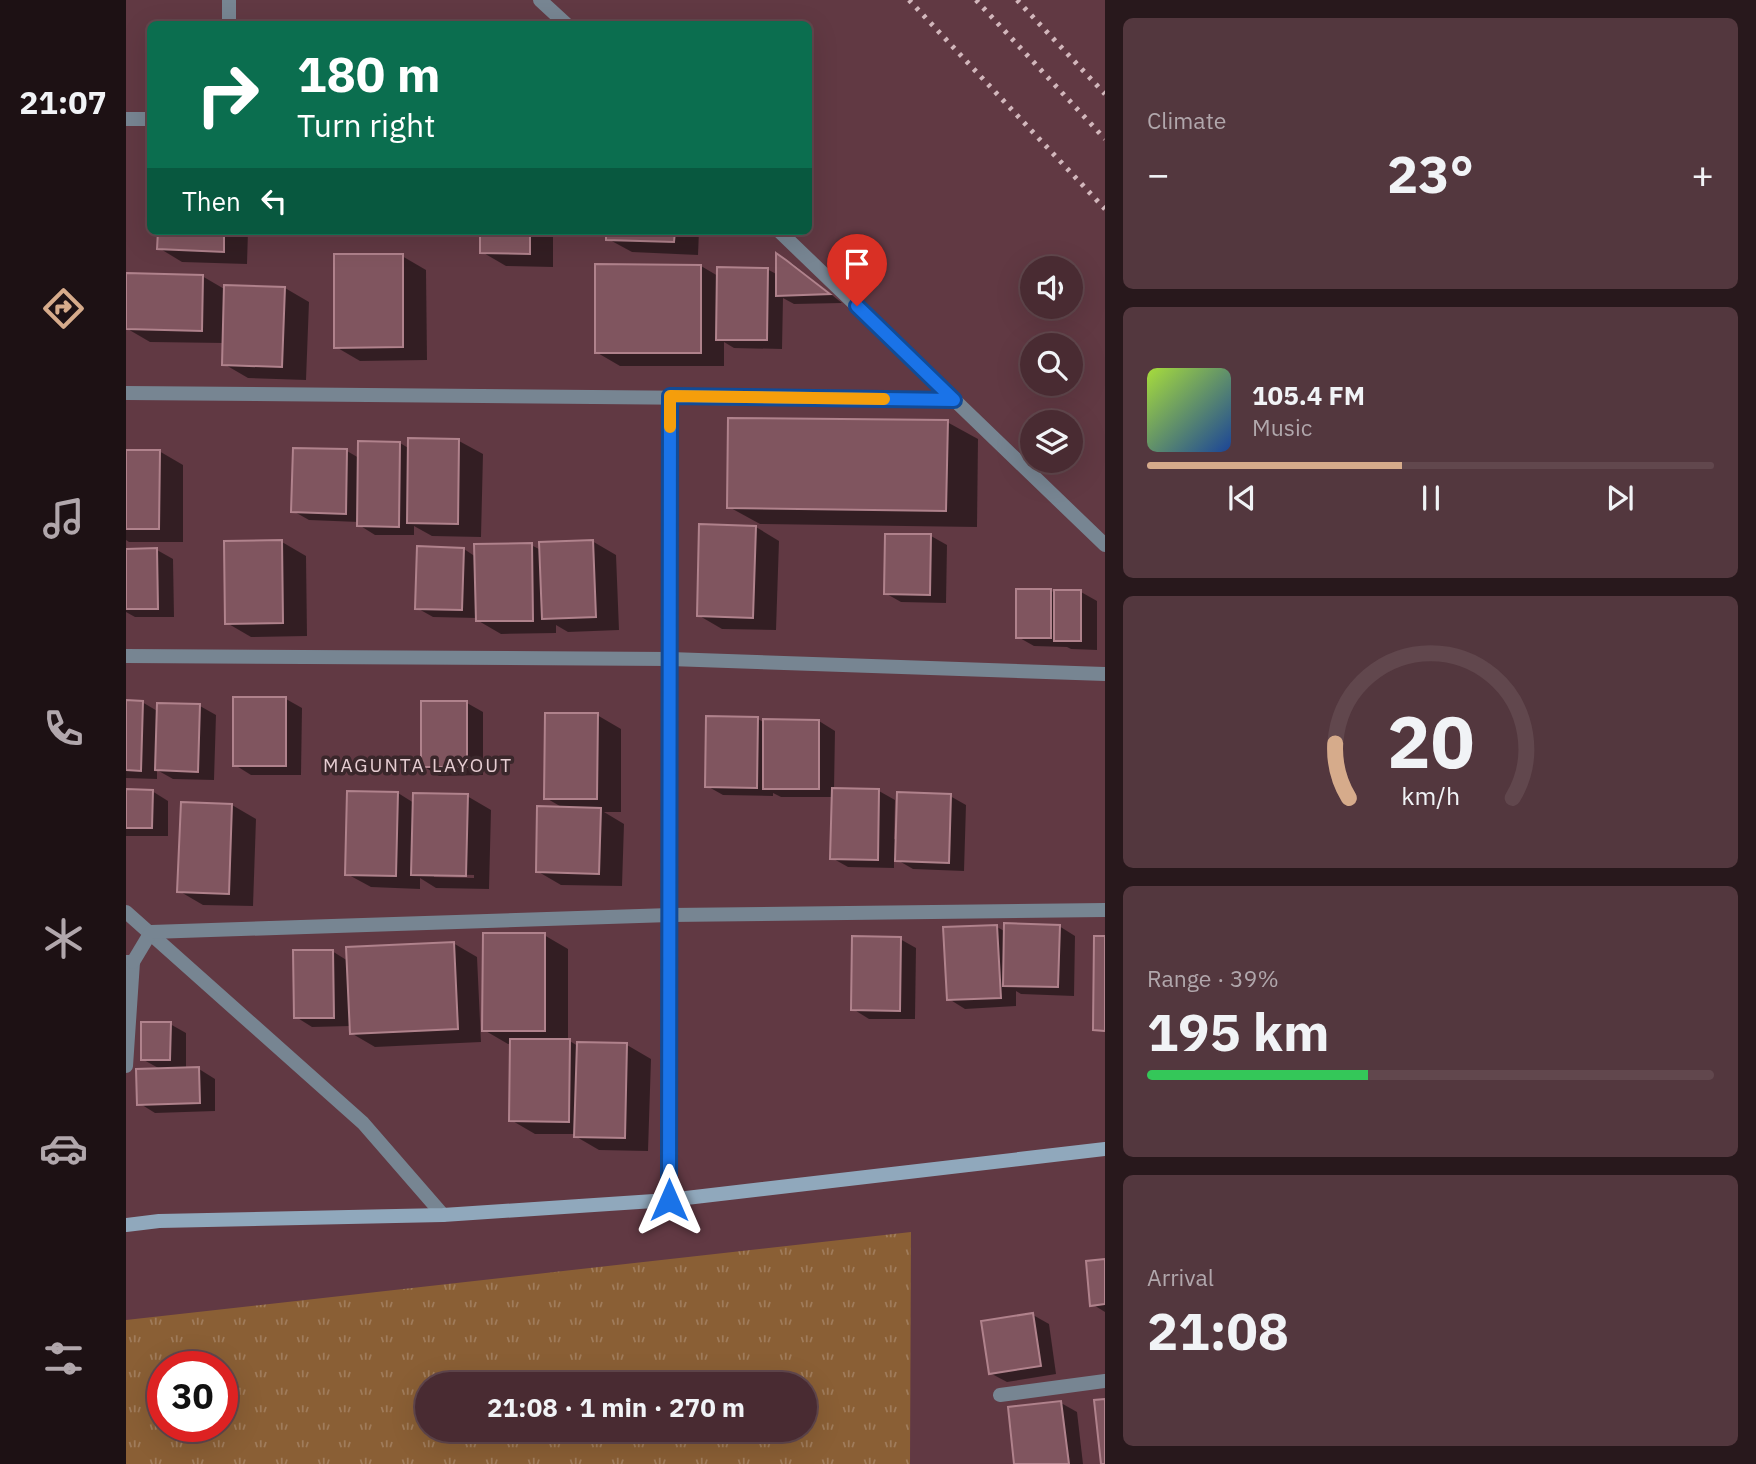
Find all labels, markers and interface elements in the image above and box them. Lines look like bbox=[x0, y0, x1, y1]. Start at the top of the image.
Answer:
text: 180 m bbox=[297, 42, 441, 105]
icon: right bbox=[182, 49, 273, 140]
text: 21:07 bbox=[19, 81, 107, 123]
text: Turn right bbox=[297, 104, 435, 146]
text: Climate bbox=[1147, 105, 1226, 135]
text: 23° bbox=[1387, 140, 1474, 207]
text: − bbox=[1147, 149, 1170, 198]
text: + bbox=[1691, 149, 1714, 198]
icon: left bbox=[255, 182, 293, 220]
text: Then bbox=[182, 184, 241, 218]
pin bbox=[827, 234, 887, 306]
icon: arrive bbox=[838, 245, 876, 283]
map controls bbox=[1020, 256, 1083, 473]
button: sound bbox=[1020, 256, 1083, 319]
icon: directions bbox=[39, 284, 88, 333]
button: search bbox=[1020, 333, 1083, 396]
text: 105.4 FM bbox=[1252, 378, 1365, 412]
button: layers bbox=[1020, 410, 1083, 473]
text: Music bbox=[1252, 412, 1312, 442]
icon: previous bbox=[1223, 479, 1261, 517]
icon: pause bbox=[1412, 479, 1450, 517]
icon: next bbox=[1601, 479, 1639, 517]
icon: music bbox=[39, 494, 88, 543]
text: 20 bbox=[1387, 693, 1474, 788]
icon: phone bbox=[39, 704, 88, 753]
district label: MAGUNTA LAYOUT bbox=[323, 753, 513, 777]
text: km/h bbox=[1401, 779, 1460, 812]
icon: climate bbox=[39, 914, 88, 963]
text: Range · 39% bbox=[1147, 963, 1279, 993]
text: 195 km bbox=[1147, 998, 1329, 1065]
icon: car bbox=[39, 1124, 88, 1173]
position arrow bbox=[632, 1163, 706, 1237]
text: Arrival bbox=[1147, 1262, 1214, 1292]
text: 21:08 bbox=[1147, 1297, 1289, 1364]
icon: filters bbox=[39, 1334, 88, 1383]
speed limit sign: 30 bbox=[147, 1351, 238, 1442]
text: 21:08 · 1 min · 270 m bbox=[487, 1390, 745, 1424]

